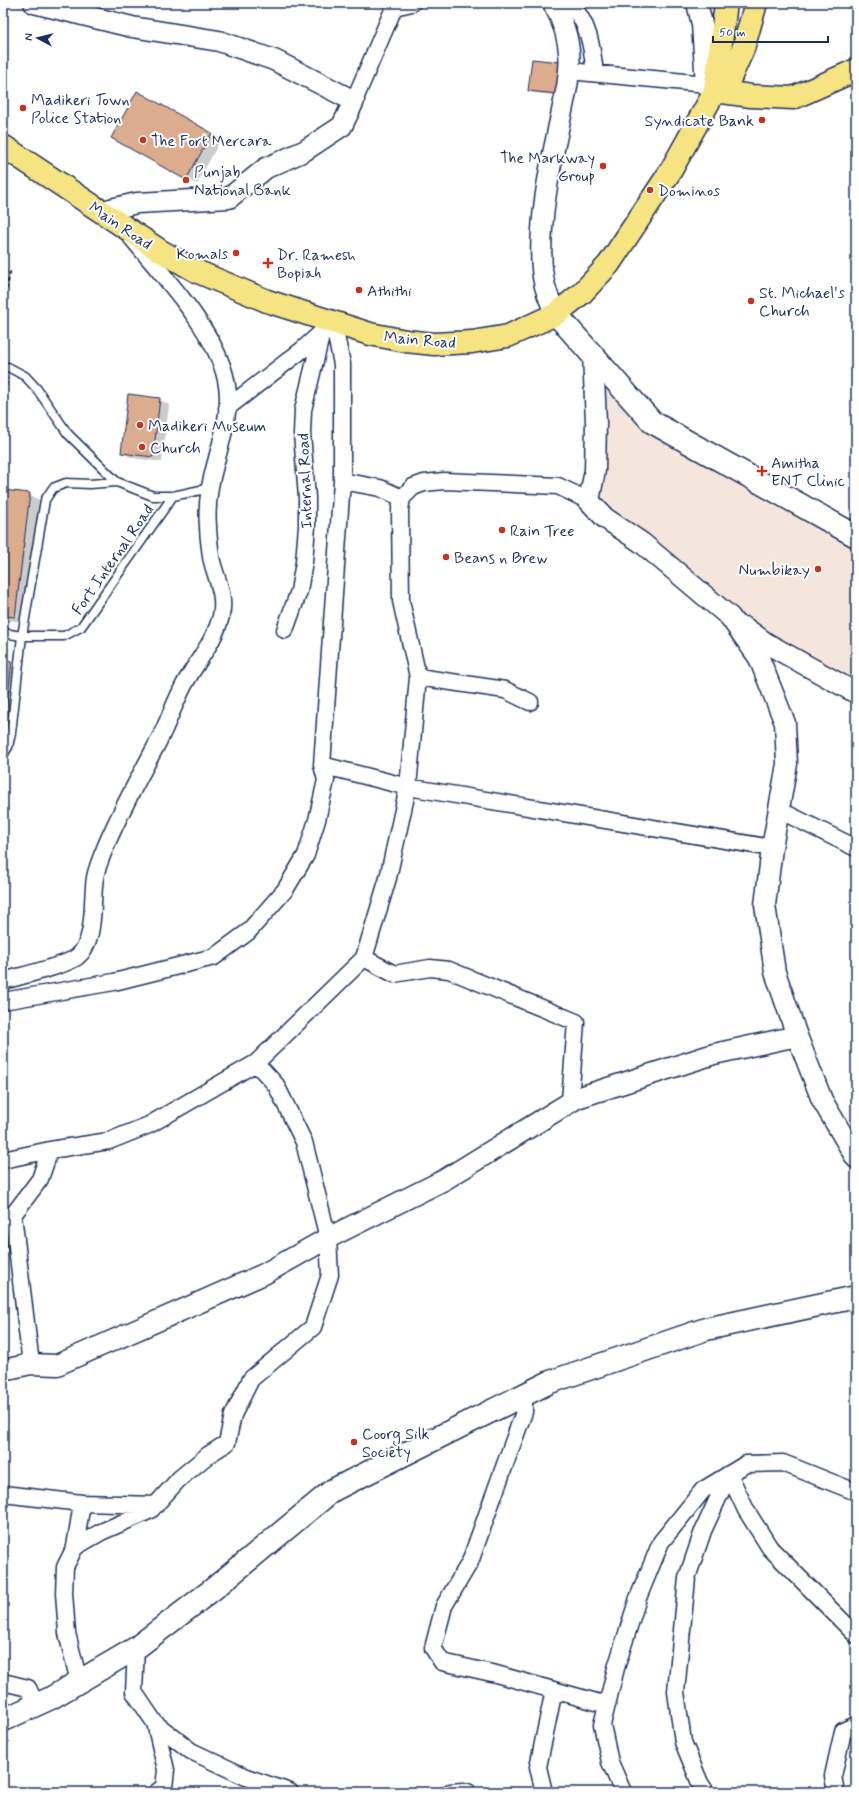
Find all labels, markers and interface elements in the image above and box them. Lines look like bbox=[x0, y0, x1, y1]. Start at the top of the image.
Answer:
north arrow bbox=[18, 18, 58, 58]
scale bar bbox=[713, 18, 828, 44]
text: 50 m bbox=[719, 25, 746, 41]
text: N bbox=[22, 32, 36, 41]
place label: Madikeri Town Police Station bbox=[31, 90, 130, 129]
marker: Madikeri Town Police Station bbox=[18, 103, 28, 113]
place label: Syndicate Bank bbox=[645, 111, 754, 132]
marker: Syndicate Bank bbox=[757, 115, 767, 125]
place label: The Fort Mercara bbox=[151, 131, 272, 152]
marker: The Fort Mercara bbox=[138, 135, 148, 145]
place label: The Markway Group bbox=[500, 148, 595, 187]
marker: The Markway Group bbox=[598, 161, 608, 171]
place label: Punjab National Bank bbox=[194, 162, 291, 201]
marker: Punjab National Bank bbox=[181, 175, 191, 185]
place label: Dominos bbox=[658, 181, 720, 202]
marker: Dominos bbox=[645, 185, 655, 195]
street label: Main Road bbox=[84, 197, 156, 255]
place label: Komals bbox=[177, 244, 228, 265]
place label: Dr. Ramesh Bopiah bbox=[277, 245, 356, 284]
marker: Komals bbox=[231, 248, 241, 258]
marker: Dr. Ramesh Bopiah bbox=[262, 257, 274, 269]
place label: Athithi bbox=[367, 281, 412, 302]
place label: St. Michael's Church bbox=[759, 283, 845, 322]
marker: Athithi bbox=[354, 285, 364, 295]
marker: St. Michael's Church bbox=[746, 296, 756, 306]
street label: Main Road bbox=[383, 327, 457, 354]
place label: Madikeri Museum bbox=[148, 416, 266, 437]
marker: Madikeri Museum bbox=[135, 420, 145, 430]
street label: Internal Road bbox=[293, 433, 318, 529]
place label: Church bbox=[150, 438, 201, 459]
marker: Church bbox=[137, 442, 147, 452]
place label: Amitha ENT Clinic bbox=[771, 453, 845, 492]
marker: Amitha ENT Clinic bbox=[756, 465, 768, 477]
street label: Fort Internal Road bbox=[67, 500, 159, 619]
place label: Rain Tree bbox=[510, 521, 574, 542]
marker: Rain Tree bbox=[497, 525, 507, 535]
place label: Beans n Brew bbox=[454, 548, 547, 569]
marker: Beans n Brew bbox=[441, 552, 451, 562]
place label: Numbikay bbox=[739, 560, 810, 581]
marker: Numbikay bbox=[813, 564, 823, 574]
place label: Coorg Silk Society bbox=[362, 1424, 430, 1463]
marker: Coorg Silk Society bbox=[349, 1437, 359, 1447]

